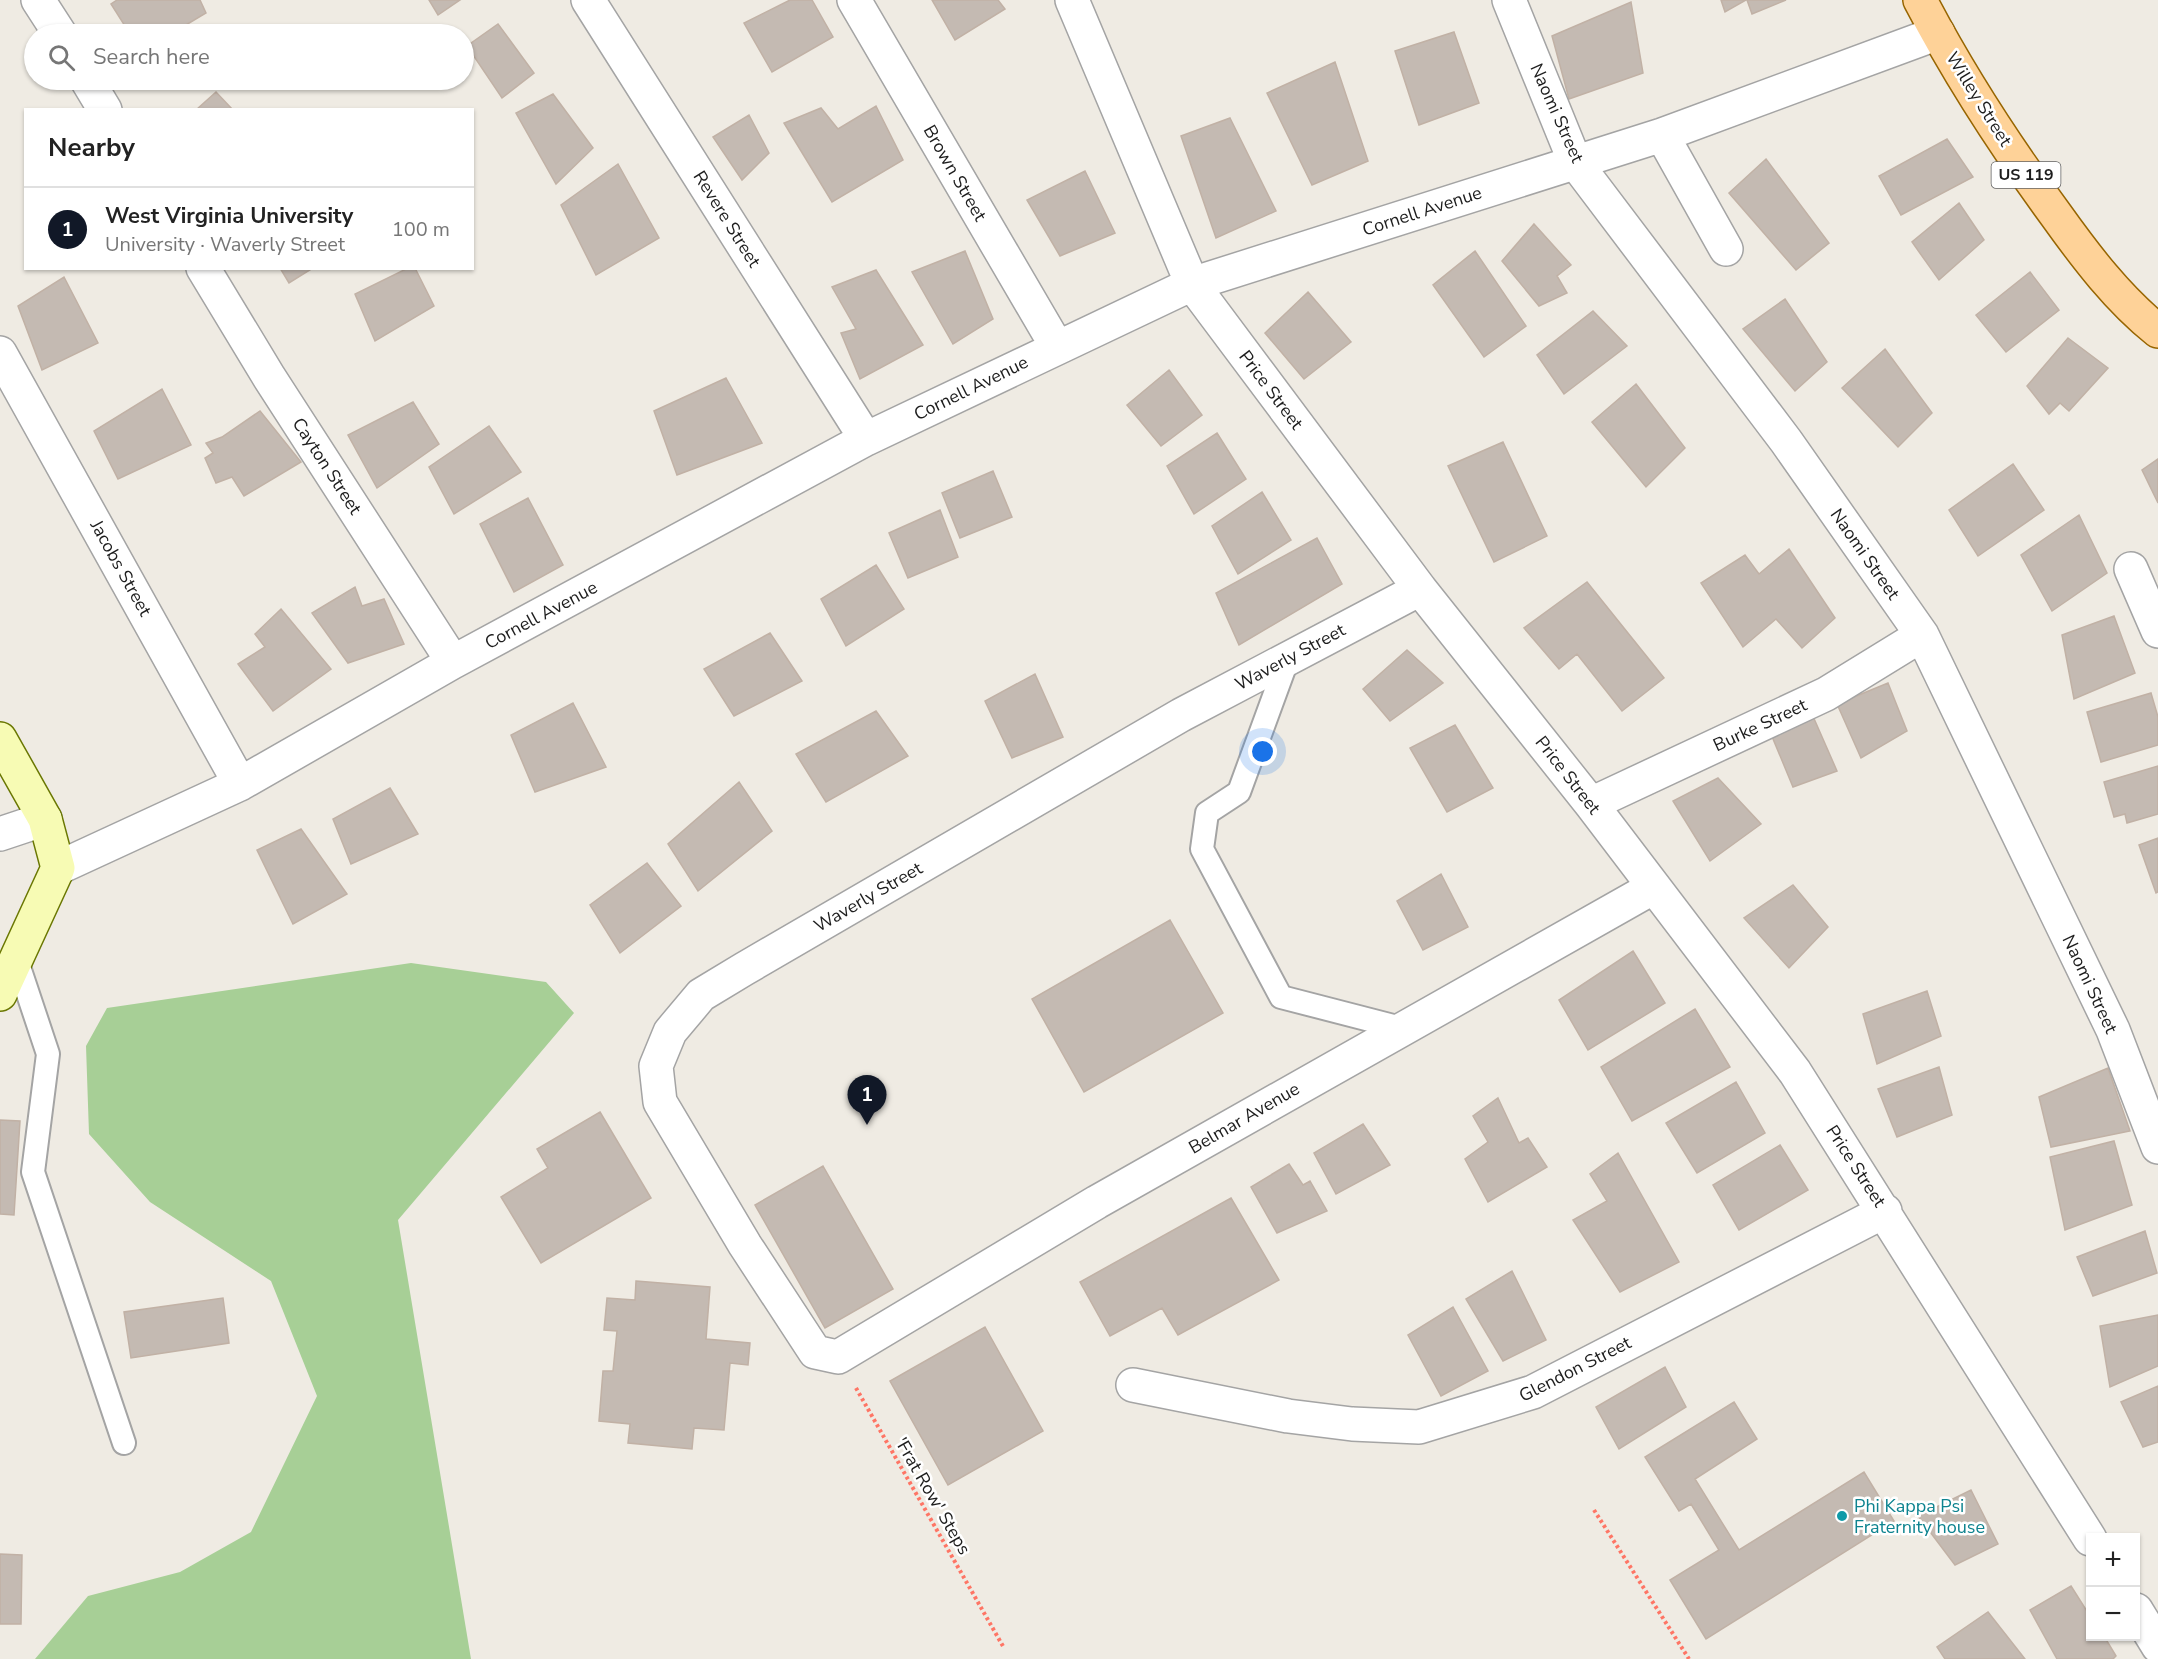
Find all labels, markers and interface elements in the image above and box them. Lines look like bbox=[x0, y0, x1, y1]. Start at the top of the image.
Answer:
search box bbox=[24, 24, 474, 90]
icon: search bbox=[45, 41, 78, 74]
text: Search here bbox=[93, 42, 210, 72]
street label: Willey Street bbox=[1940, 47, 2018, 151]
street label: Naomi Street bbox=[1524, 60, 1590, 167]
street label: Brown Street bbox=[918, 120, 993, 226]
text: Nearby bbox=[48, 130, 135, 165]
road number: US 119 bbox=[1992, 162, 2060, 188]
street label: Revere Street bbox=[688, 166, 767, 272]
street label: Cornell Avenue bbox=[1359, 180, 1485, 242]
text: West Virginia University bbox=[105, 201, 353, 231]
text: 1 bbox=[62, 216, 74, 243]
text: 100 m bbox=[392, 216, 450, 243]
text: University · Waverly Street bbox=[105, 231, 345, 258]
street label: Price Street bbox=[1233, 346, 1309, 435]
street label: Cornell Avenue bbox=[910, 350, 1032, 426]
street label: Cayton Street bbox=[287, 413, 368, 520]
street label: Naomi Street bbox=[1825, 504, 1906, 605]
street label: Jacobs Street bbox=[84, 515, 158, 621]
street label: Cornell Avenue bbox=[480, 575, 602, 655]
street label: Waverly Street bbox=[1231, 618, 1350, 696]
street label: Burke Street bbox=[1709, 693, 1811, 757]
street label: Price Street bbox=[1530, 731, 1607, 820]
your location bbox=[1248, 737, 1277, 766]
street label: Waverly Street bbox=[809, 856, 927, 938]
street label: Naomi Street bbox=[2057, 931, 2124, 1038]
pin: 1 bbox=[848, 1076, 886, 1125]
street label: Belmar Avenue bbox=[1184, 1077, 1304, 1159]
street label: Price Street bbox=[1821, 1120, 1892, 1212]
street label: Glendon Street bbox=[1515, 1330, 1636, 1408]
street label: 'Frat Row' Steps bbox=[890, 1433, 976, 1559]
place label: Phi Kappa Psi Fraternity house bbox=[1854, 1494, 1985, 1539]
marker: Phi Kappa Psi Fraternity house bbox=[1835, 1509, 1849, 1523]
map controls bbox=[2086, 1533, 2140, 1641]
button: + bbox=[2086, 1533, 2140, 1587]
button: − bbox=[2086, 1587, 2140, 1641]

